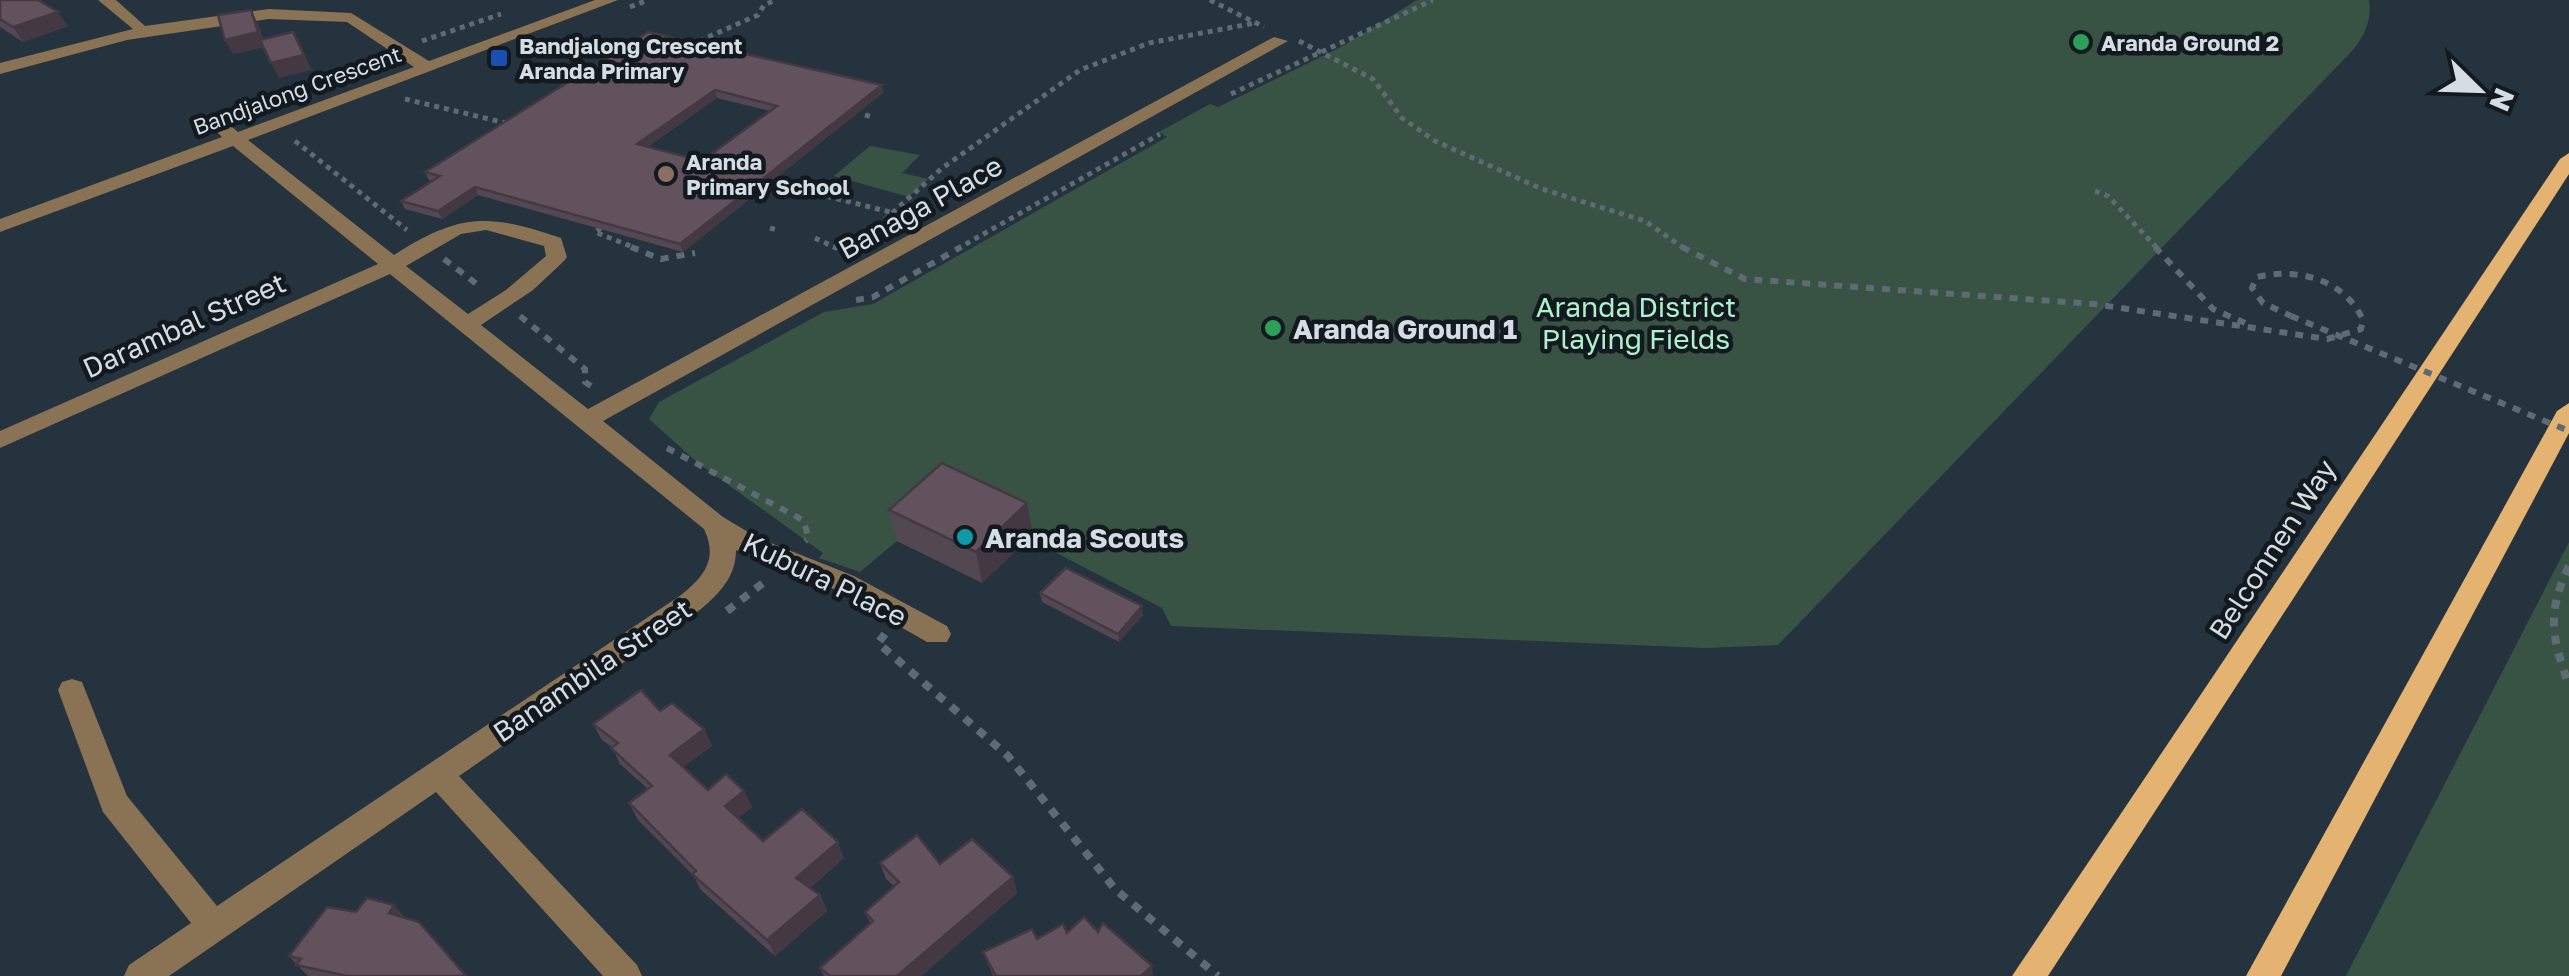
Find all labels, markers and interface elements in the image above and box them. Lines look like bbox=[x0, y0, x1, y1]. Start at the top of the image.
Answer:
place label: Aranda Ground 2 bbox=[2101, 29, 2279, 56]
marker: Aranda Ground 2 bbox=[2070, 31, 2092, 53]
place label: Bandjalong Crescent Aranda Primary bbox=[519, 32, 743, 84]
street label: Bandjalong Crescent bbox=[189, 40, 405, 140]
north arrow bbox=[2429, 40, 2529, 140]
marker: Bandjalong Crescent Aranda Primary bbox=[488, 47, 510, 69]
text: N bbox=[2483, 84, 2522, 116]
place label: Aranda Primary School bbox=[686, 148, 850, 200]
street label: Banaga Place bbox=[832, 148, 1008, 266]
marker: Aranda Primary School bbox=[655, 163, 677, 185]
street label: Darambal Street bbox=[77, 265, 291, 385]
park label: Aranda District Playing Fields bbox=[1536, 290, 1736, 355]
place label: Aranda Ground 1 bbox=[1293, 312, 1517, 345]
marker: Aranda Ground 1 bbox=[1262, 317, 1284, 339]
street label: Belconnen Way bbox=[2202, 453, 2342, 645]
place label: Aranda Scouts bbox=[985, 521, 1184, 554]
street label: Kubura Place bbox=[738, 525, 912, 633]
marker: Aranda Scouts bbox=[954, 526, 976, 548]
street label: Banambila Street bbox=[487, 592, 697, 748]

